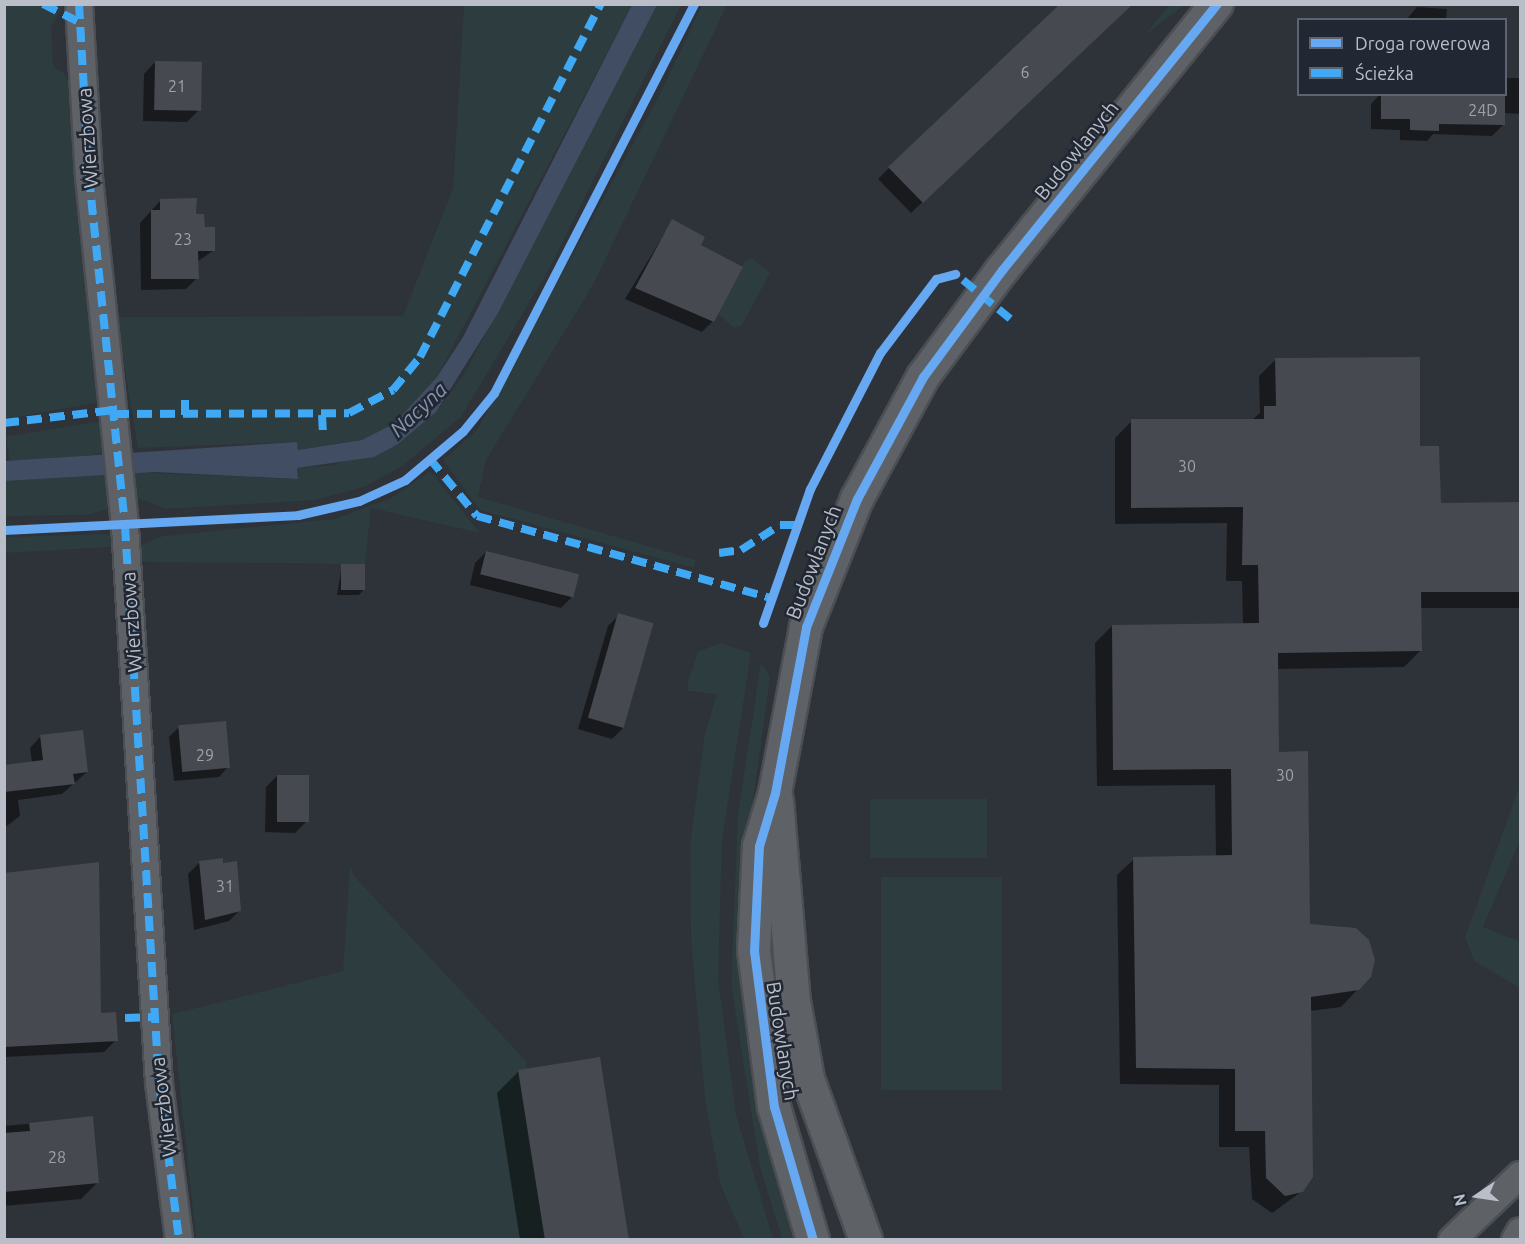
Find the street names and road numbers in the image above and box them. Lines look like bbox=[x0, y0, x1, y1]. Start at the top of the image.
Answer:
street label: Wierzbowa bbox=[72, 87, 102, 189]
street label: Budowlanych bbox=[1029, 96, 1123, 204]
street label: Budowlanych bbox=[780, 502, 846, 622]
street label: Wierzbowa bbox=[116, 571, 146, 673]
street label: Budowlanych bbox=[762, 980, 804, 1102]
street label: Wierzbowa bbox=[145, 1056, 181, 1158]

